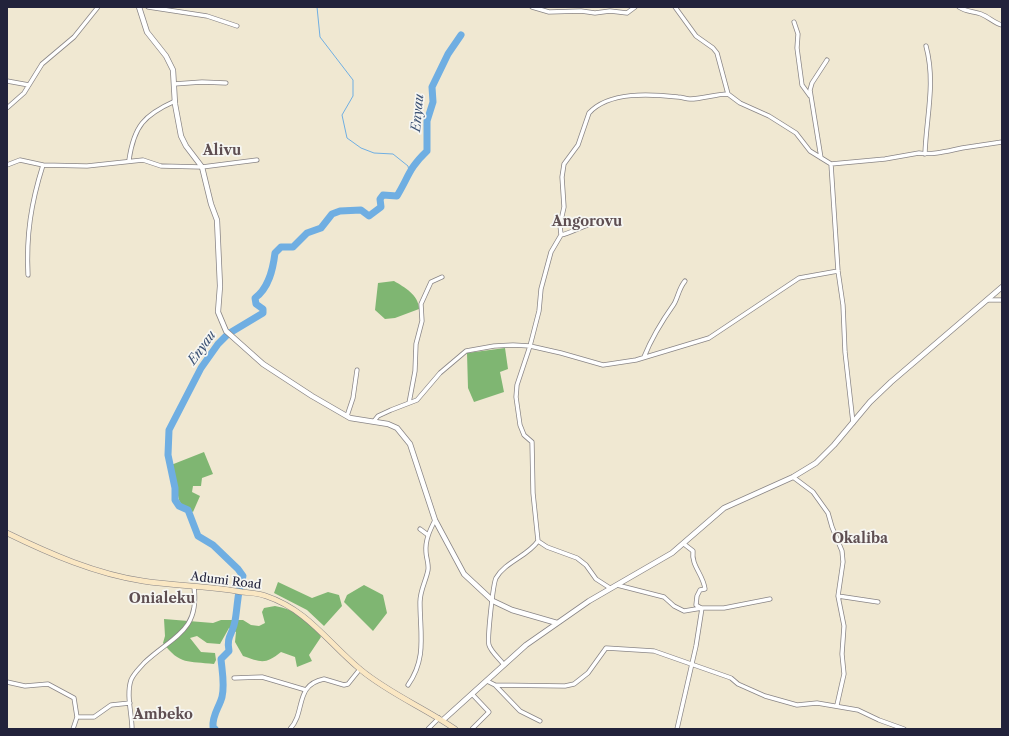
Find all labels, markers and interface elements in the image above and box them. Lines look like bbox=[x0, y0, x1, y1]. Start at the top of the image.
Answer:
water label: Enyau bbox=[409, 93, 427, 133]
district label: Alivu bbox=[203, 143, 241, 159]
district label: Angorovu bbox=[552, 214, 622, 230]
water label: Enyau bbox=[185, 328, 219, 368]
district label: Okaliba bbox=[832, 531, 888, 547]
street label: Adumi Road bbox=[190, 570, 262, 592]
district label: Onialeku bbox=[129, 591, 195, 607]
district label: Ambeko bbox=[133, 707, 193, 723]

